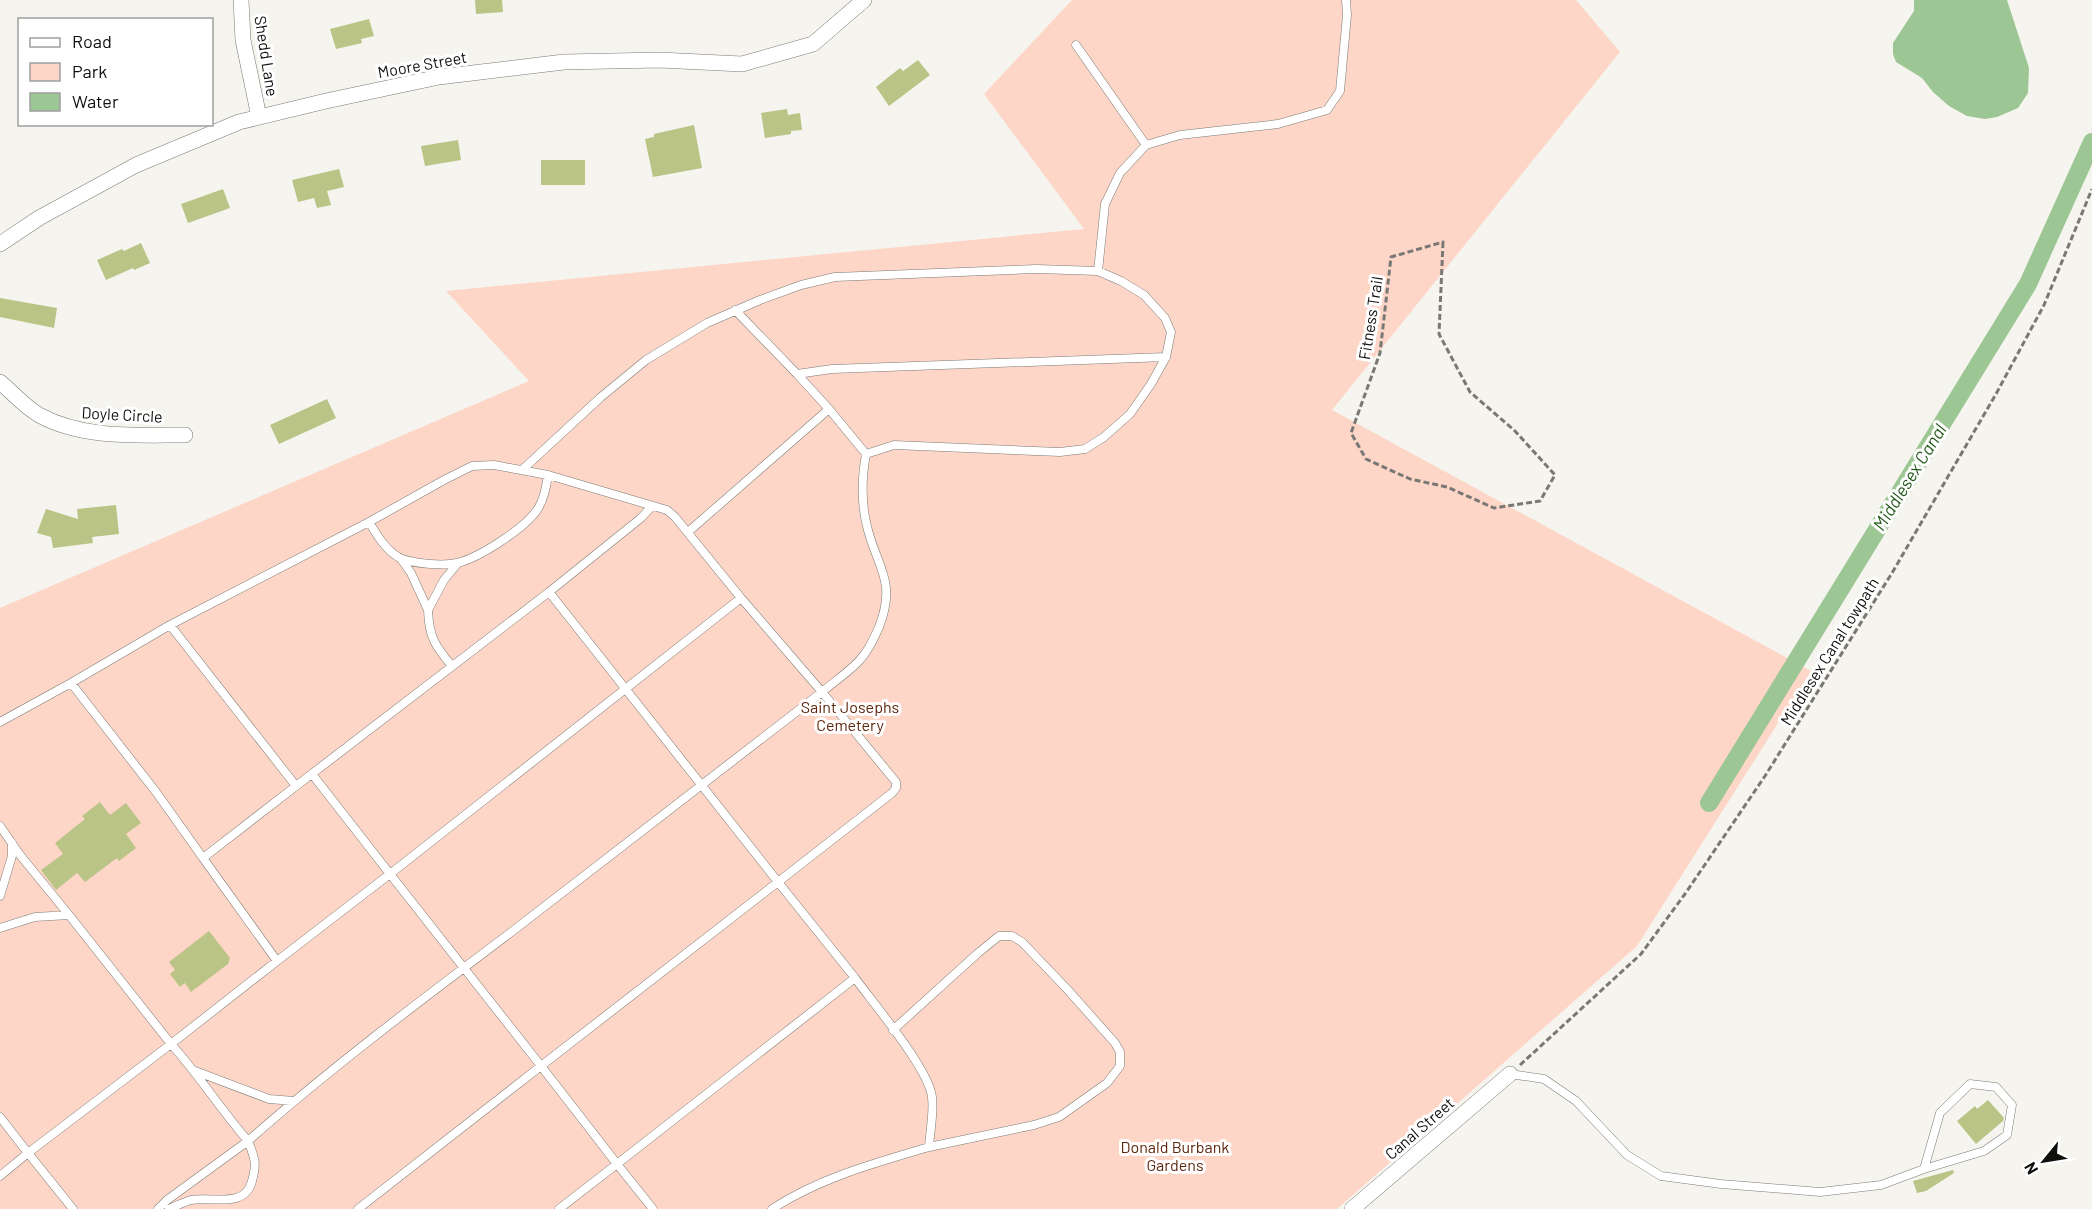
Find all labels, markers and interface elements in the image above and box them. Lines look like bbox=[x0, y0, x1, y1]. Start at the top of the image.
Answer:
street label: Shedd Lane bbox=[251, 14, 283, 98]
legend bbox=[18, 18, 213, 126]
text: Road bbox=[72, 30, 112, 52]
street label: Moore Street bbox=[376, 47, 468, 81]
text: Park bbox=[72, 60, 107, 82]
text: Water bbox=[72, 90, 119, 112]
street label: Fitness Trail bbox=[1354, 275, 1386, 361]
street label: Doyle Circle bbox=[81, 402, 163, 426]
water label: Middlesex Canal bbox=[1868, 420, 1950, 534]
street label: Middlesex Canal towpath bbox=[1776, 574, 1882, 728]
park label: Saint Josephs Cemetery bbox=[801, 697, 899, 734]
street label: Canal Street bbox=[1381, 1093, 1457, 1163]
north arrow bbox=[2014, 1131, 2074, 1191]
park label: Donald Burbank Gardens bbox=[1121, 1137, 1229, 1174]
text: N bbox=[2020, 1159, 2041, 1178]

